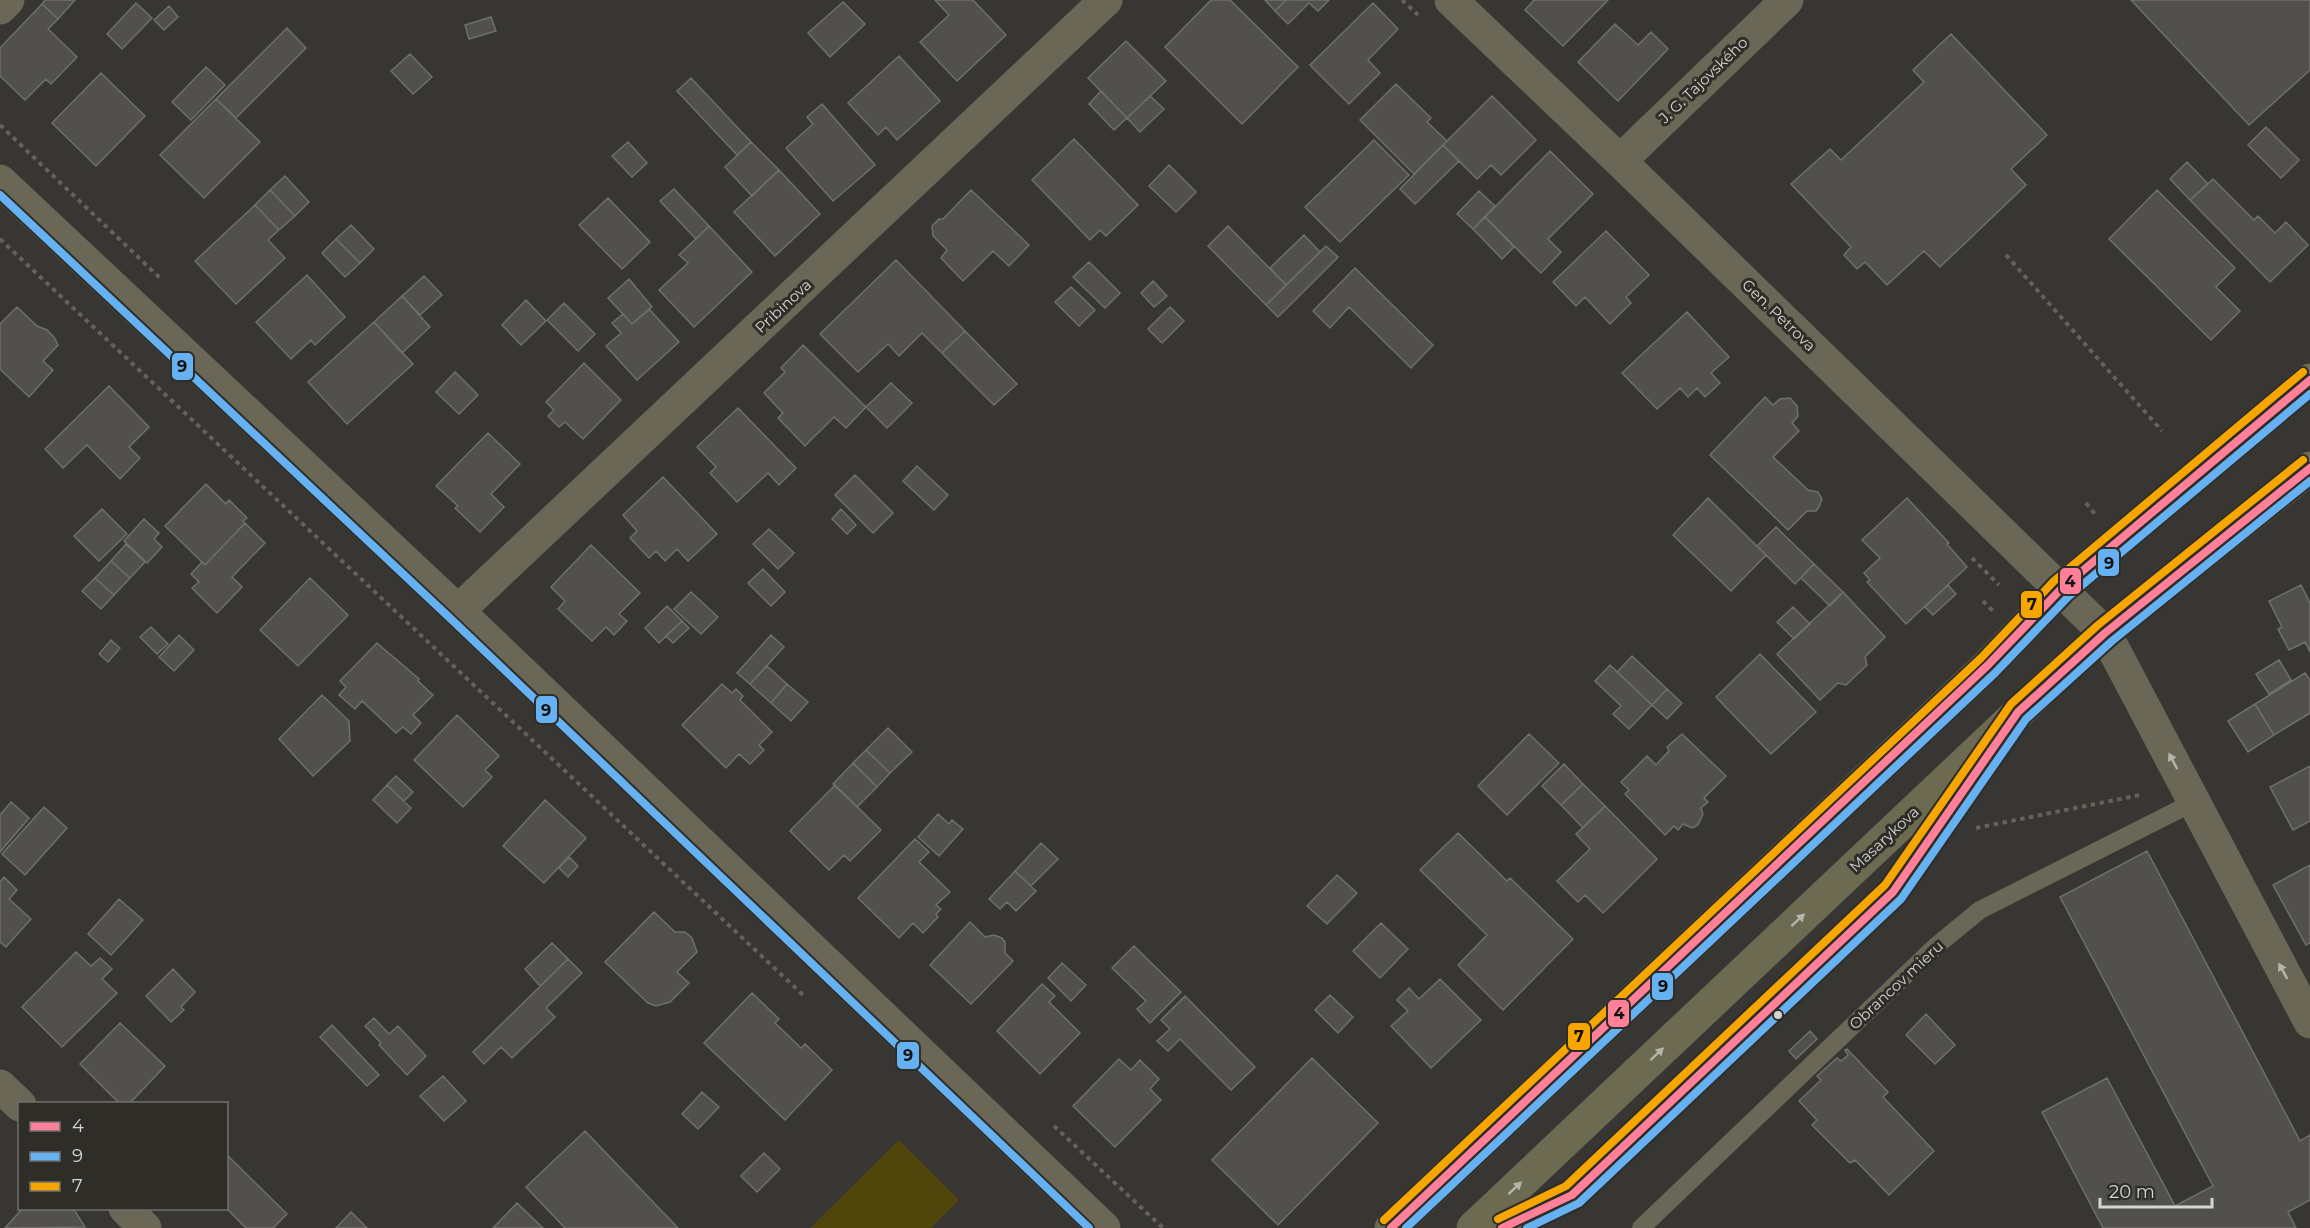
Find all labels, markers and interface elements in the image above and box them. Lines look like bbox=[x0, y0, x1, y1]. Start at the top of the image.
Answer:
street label: J. G. Tajovského bbox=[1654, 33, 1751, 128]
street label: Pribinova bbox=[751, 275, 815, 337]
street label: Gen. Petrova bbox=[1738, 275, 1820, 355]
line badge: 9 bbox=[171, 352, 194, 381]
text: 9 bbox=[177, 357, 187, 376]
line badge: 9 bbox=[2097, 548, 2120, 577]
text: 9 bbox=[2104, 554, 2114, 573]
line badge: 4 bbox=[2059, 567, 2082, 595]
text: 4 bbox=[2064, 572, 2076, 591]
line badge: 7 bbox=[2020, 590, 2043, 619]
text: 7 bbox=[2027, 595, 2037, 614]
line badge: 9 bbox=[535, 695, 558, 724]
text: 9 bbox=[541, 701, 551, 720]
one-way arrow bbox=[2168, 752, 2177, 769]
street label: Masarykova bbox=[1845, 802, 1923, 876]
one-way arrow bbox=[1791, 913, 1806, 927]
street label: Obrancov mieru bbox=[1845, 937, 1947, 1033]
one-way arrow bbox=[2278, 962, 2288, 979]
line badge: 9 bbox=[1651, 972, 1674, 1001]
text: 9 bbox=[1658, 977, 1668, 996]
line badge: 4 bbox=[1607, 999, 1630, 1028]
text: 4 bbox=[1613, 1004, 1625, 1023]
unlabelled marker bbox=[1772, 1009, 1784, 1021]
line badge: 7 bbox=[1567, 1022, 1591, 1051]
text: 7 bbox=[1574, 1027, 1584, 1046]
line badge: 9 bbox=[896, 1041, 920, 1070]
text: 9 bbox=[903, 1046, 913, 1065]
one-way arrow bbox=[1649, 1047, 1664, 1061]
legend bbox=[18, 1102, 228, 1210]
text: 4 bbox=[72, 1115, 84, 1137]
text: 9 bbox=[72, 1145, 83, 1167]
scale bar bbox=[2100, 1171, 2212, 1209]
text: 7 bbox=[72, 1175, 83, 1197]
one-way arrow bbox=[1508, 1181, 1523, 1195]
text: 20 m bbox=[2109, 1181, 2155, 1203]

